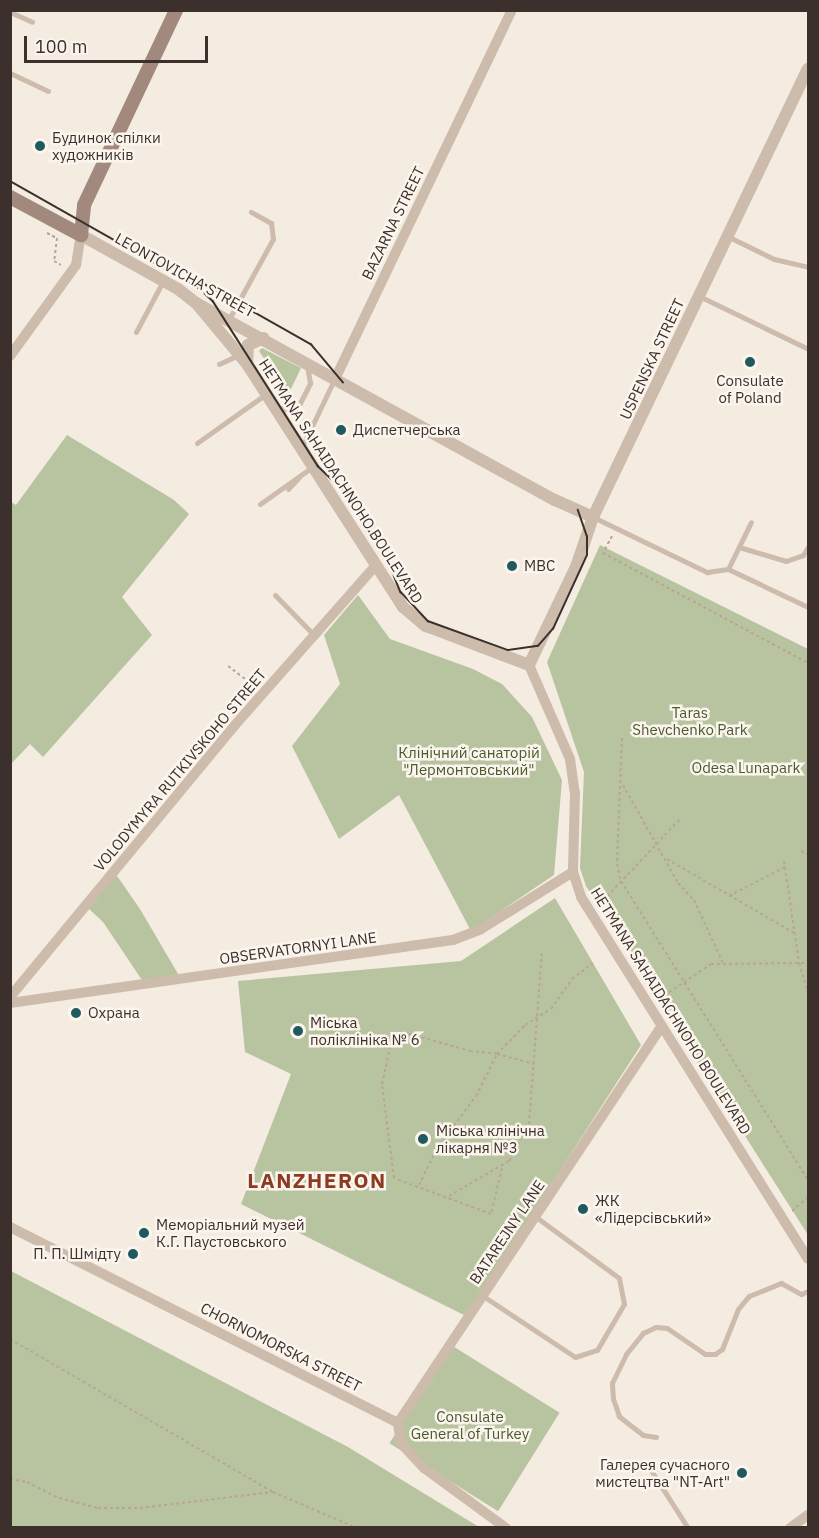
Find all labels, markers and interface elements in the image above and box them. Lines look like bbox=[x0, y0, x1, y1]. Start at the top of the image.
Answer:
scale bar bbox=[27, 24, 212, 62]
text: 100 m bbox=[35, 35, 87, 58]
place label: Будинок спілки художників bbox=[52, 128, 161, 163]
marker: Будинок спілки художників bbox=[33, 139, 47, 153]
street label: BAZARNA STREET bbox=[358, 163, 428, 283]
street label: LEONTOVICHA STREET bbox=[112, 229, 258, 321]
street label: USPENSKA STREET bbox=[616, 296, 688, 422]
street label: HETMANA SAHAIDACHNOHO BOULEVARD bbox=[255, 355, 427, 607]
marker: Consulate of Poland bbox=[743, 355, 757, 369]
place label: Consulate of Poland bbox=[716, 371, 784, 406]
place label: Диспетчерська bbox=[353, 421, 461, 439]
marker: Диспетчерська bbox=[334, 423, 348, 437]
place label: МВС bbox=[524, 557, 555, 575]
marker: МВС bbox=[505, 559, 519, 573]
street label: VOLODYMYRA RUTKIVSKOHO STREET bbox=[90, 665, 270, 875]
park label: Taras Shevchenko Park bbox=[632, 703, 748, 738]
park label: Клінічний санаторій "Лермонтовський" bbox=[398, 743, 540, 778]
park label: Odesa Lunapark bbox=[692, 759, 800, 777]
street label: HETMANA SAHAIDACHNOHO BOULEVARD bbox=[587, 884, 755, 1138]
street label: OBSERVATORNYI LANE bbox=[218, 928, 378, 968]
place label: Охрана bbox=[88, 1004, 140, 1022]
marker: Охрана bbox=[69, 1006, 83, 1020]
place label: Міська поліклініка № 6 bbox=[310, 1013, 420, 1048]
marker: Міська поліклініка № 6 bbox=[291, 1024, 305, 1038]
place label: Міська клінічна лікарня №3 bbox=[436, 1121, 545, 1156]
marker: Міська клінічна лікарня №3 bbox=[414, 1130, 432, 1148]
district label: LANZHERON bbox=[247, 1167, 387, 1193]
street label: BATAREJNY LANE bbox=[466, 1177, 548, 1287]
place label: ЖК «Лідерсівський» bbox=[595, 1191, 711, 1226]
marker: ЖК «Лідерсівський» bbox=[576, 1202, 590, 1216]
place label: Меморіальний музей К.Г. Паустовського bbox=[156, 1215, 305, 1250]
marker: Меморіальний музей К.Г. Паустовського bbox=[137, 1226, 151, 1240]
place label: П. П. Шмідту bbox=[33, 1245, 121, 1263]
marker: П. П. Шмідту bbox=[126, 1247, 140, 1261]
street label: CHORNOMORSKA STREET bbox=[198, 1299, 364, 1395]
park label: Consulate General of Turkey bbox=[411, 1407, 529, 1442]
place label: Галерея сучасного мистецтва "NT-Art" bbox=[595, 1455, 730, 1490]
marker: Галерея сучасного мистецтва "NT-Art" bbox=[735, 1466, 749, 1480]

